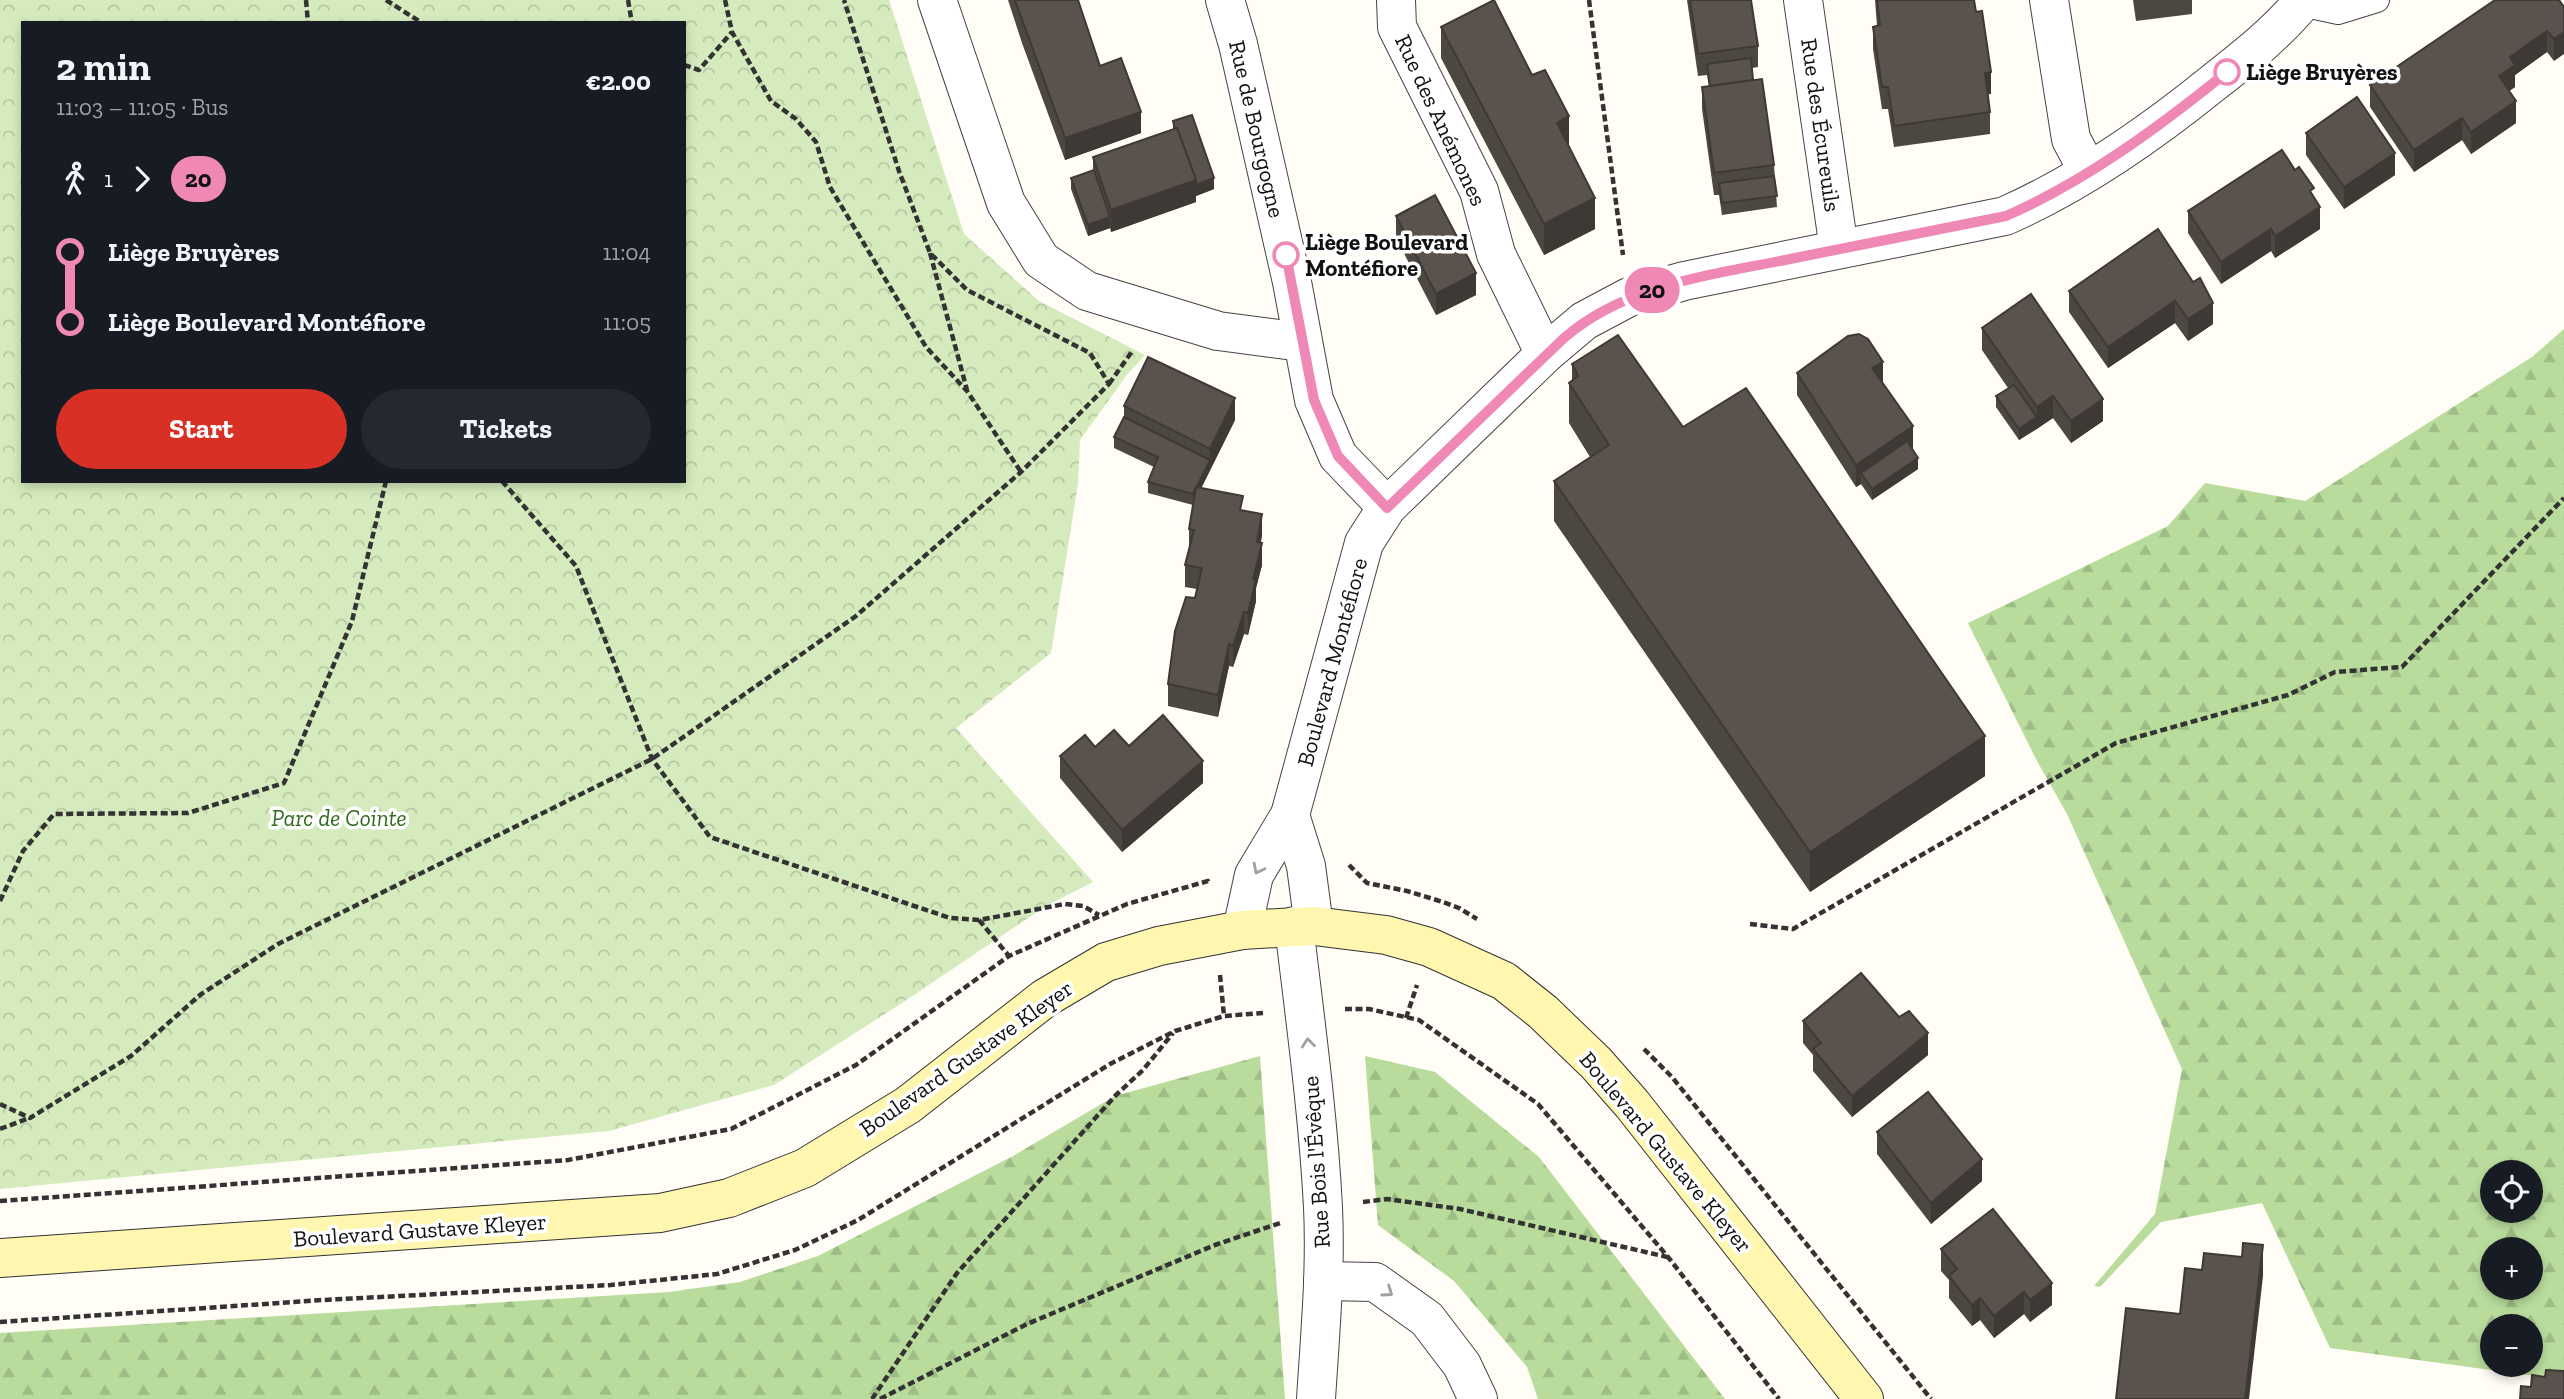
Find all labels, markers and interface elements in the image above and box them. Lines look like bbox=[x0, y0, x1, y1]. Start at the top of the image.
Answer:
street label: Rue des Anémones bbox=[1389, 30, 1493, 210]
street label: Rue des Écureuils bbox=[1795, 36, 1847, 214]
street label: Rue de Bourgogne bbox=[1223, 38, 1291, 220]
text: 2 min bbox=[56, 44, 151, 90]
place label: Liège Bruyères bbox=[2246, 58, 2398, 86]
marker: Liège Bruyères bbox=[2214, 59, 2240, 85]
text: €2.00 bbox=[586, 65, 651, 97]
text: 11:03 – 11:05 · Bus bbox=[56, 93, 228, 121]
icon: walk bbox=[56, 160, 94, 198]
icon: forward bbox=[123, 160, 161, 198]
text: 20 bbox=[185, 164, 212, 193]
text: 1 bbox=[104, 165, 113, 193]
place label: Liège Boulevard Montéfiore bbox=[1305, 228, 1468, 282]
text: Liège Bruyères bbox=[108, 236, 279, 268]
text: 11:04 bbox=[602, 238, 651, 266]
marker: Liège Boulevard Montéfiore bbox=[1273, 242, 1299, 268]
line badge: 20 bbox=[1620, 267, 1684, 313]
text: 20 bbox=[1639, 275, 1665, 304]
text: Liège Boulevard Montéfiore bbox=[108, 306, 426, 338]
text: 11:05 bbox=[603, 308, 651, 336]
button: Start bbox=[56, 389, 347, 469]
button: Tickets bbox=[361, 389, 651, 469]
street label: Boulevard Montéfiore bbox=[1291, 555, 1373, 769]
park label: Parc de Cointe bbox=[271, 804, 407, 832]
one-way arrow bbox=[1253, 862, 1267, 875]
street label: Boulevard Gustave Kleyer bbox=[854, 974, 1078, 1142]
one-way arrow bbox=[1300, 1037, 1315, 1049]
street label: Boulevard Gustave Kleyer bbox=[1574, 1046, 1758, 1258]
street label: Rue Bois l'Évêque bbox=[1296, 1075, 1336, 1249]
map controls bbox=[2480, 1160, 2543, 1377]
button: locate bbox=[2480, 1160, 2543, 1223]
street label: Boulevard Gustave Kleyer bbox=[292, 1207, 548, 1253]
button: + bbox=[2480, 1237, 2543, 1300]
one-way arrow bbox=[1380, 1284, 1393, 1296]
button: − bbox=[2480, 1314, 2543, 1377]

